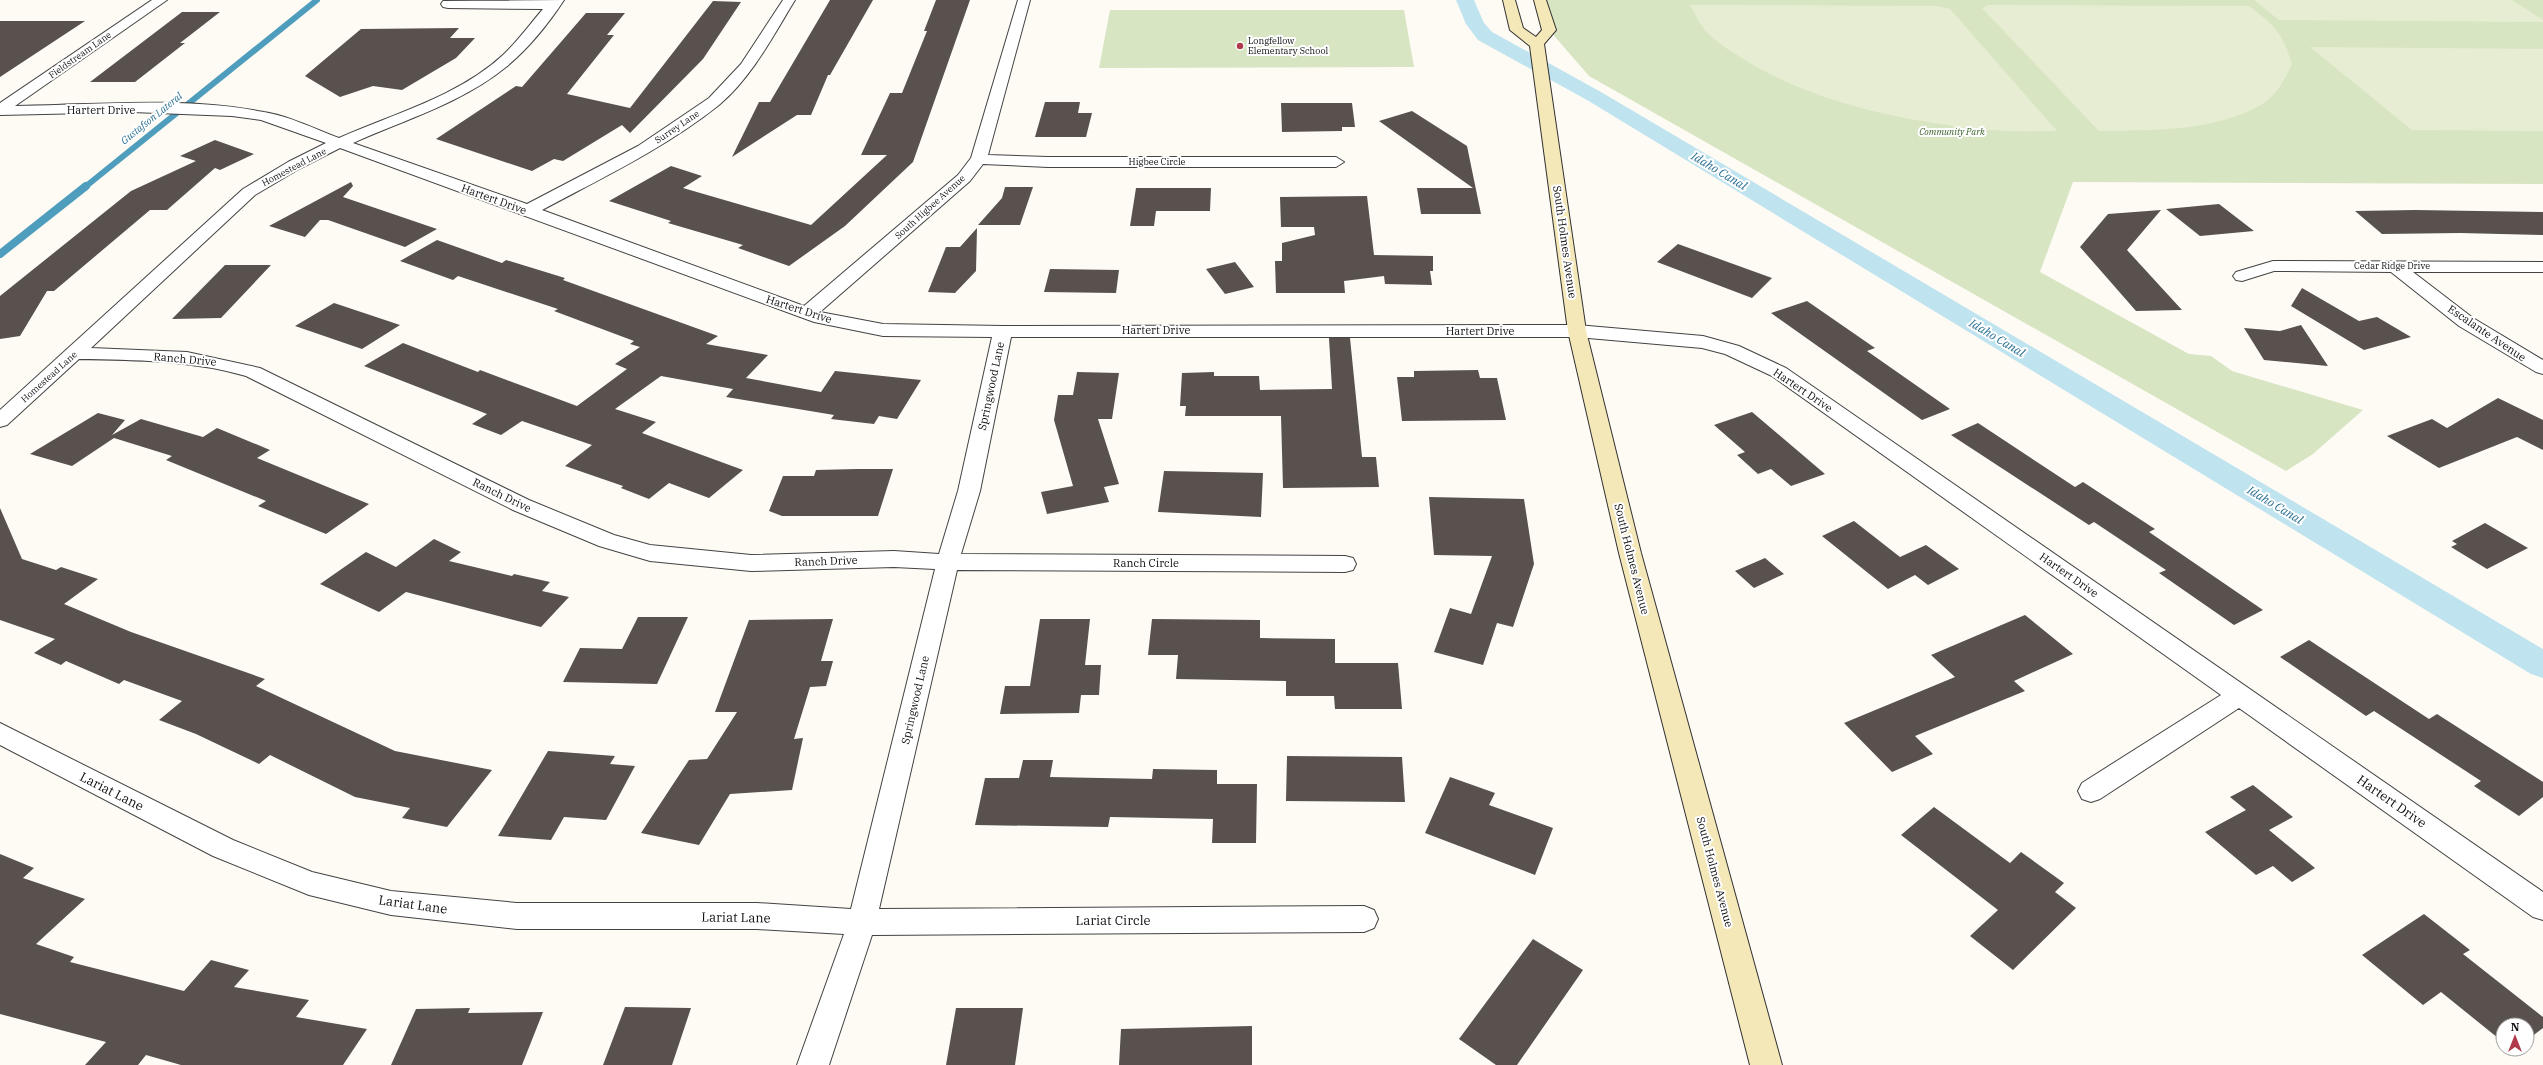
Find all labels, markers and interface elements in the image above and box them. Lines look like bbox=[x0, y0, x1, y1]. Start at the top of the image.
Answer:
street label: Fieldstream Lane bbox=[46, 29, 113, 80]
place label: Longfellow Elementary School bbox=[1248, 35, 1328, 56]
marker: Longfellow Elementary School bbox=[1235, 41, 1245, 51]
water label: Gustafson Lateral bbox=[118, 89, 185, 147]
street label: Hartert Drive bbox=[67, 103, 135, 117]
street label: Surrey Lane bbox=[652, 108, 701, 146]
park label: Community Park bbox=[1919, 126, 1985, 137]
street label: Homestead Lane bbox=[260, 145, 328, 188]
water label: Idaho Canal bbox=[1688, 148, 1750, 193]
street label: Higbee Circle bbox=[1129, 156, 1186, 167]
street label: South Higbee Avenue bbox=[892, 172, 967, 241]
street label: Hartert Drive bbox=[459, 181, 529, 217]
street label: South Holmes Avenue bbox=[1550, 185, 1580, 299]
street label: Cedar Ridge Drive bbox=[2354, 260, 2430, 271]
street label: Hartert Drive bbox=[764, 292, 834, 326]
street label: Escalante Avenue bbox=[2445, 302, 2529, 364]
water label: Idaho Canal bbox=[1966, 315, 2028, 360]
street label: Hartert Drive bbox=[1122, 323, 1190, 337]
street label: Hartert Drive bbox=[1446, 324, 1514, 338]
street label: Springwood Lane bbox=[975, 340, 1007, 432]
street label: Homestead Lane bbox=[18, 349, 79, 405]
street label: Ranch Drive bbox=[153, 349, 217, 369]
street label: Hartert Drive bbox=[1771, 365, 1835, 415]
street label: Ranch Drive bbox=[470, 475, 534, 515]
water label: Idaho Canal bbox=[2244, 482, 2306, 527]
street label: South Holmes Avenue bbox=[1611, 502, 1653, 616]
street label: Hartert Drive bbox=[2037, 550, 2101, 600]
street label: Ranch Drive bbox=[794, 553, 858, 569]
street label: Ranch Circle bbox=[1113, 556, 1179, 570]
street label: Springwood Lane bbox=[898, 654, 932, 746]
street label: Lariat Lane bbox=[77, 768, 147, 815]
street label: Hartert Drive bbox=[2354, 771, 2430, 832]
street label: South Holmes Avenue bbox=[1693, 815, 1737, 929]
street label: Lariat Lane bbox=[377, 891, 448, 918]
street label: Lariat Lane bbox=[701, 908, 771, 927]
street label: Lariat Circle bbox=[1075, 912, 1151, 929]
north arrow bbox=[2495, 1017, 2535, 1057]
text: N bbox=[2511, 1020, 2520, 1034]

